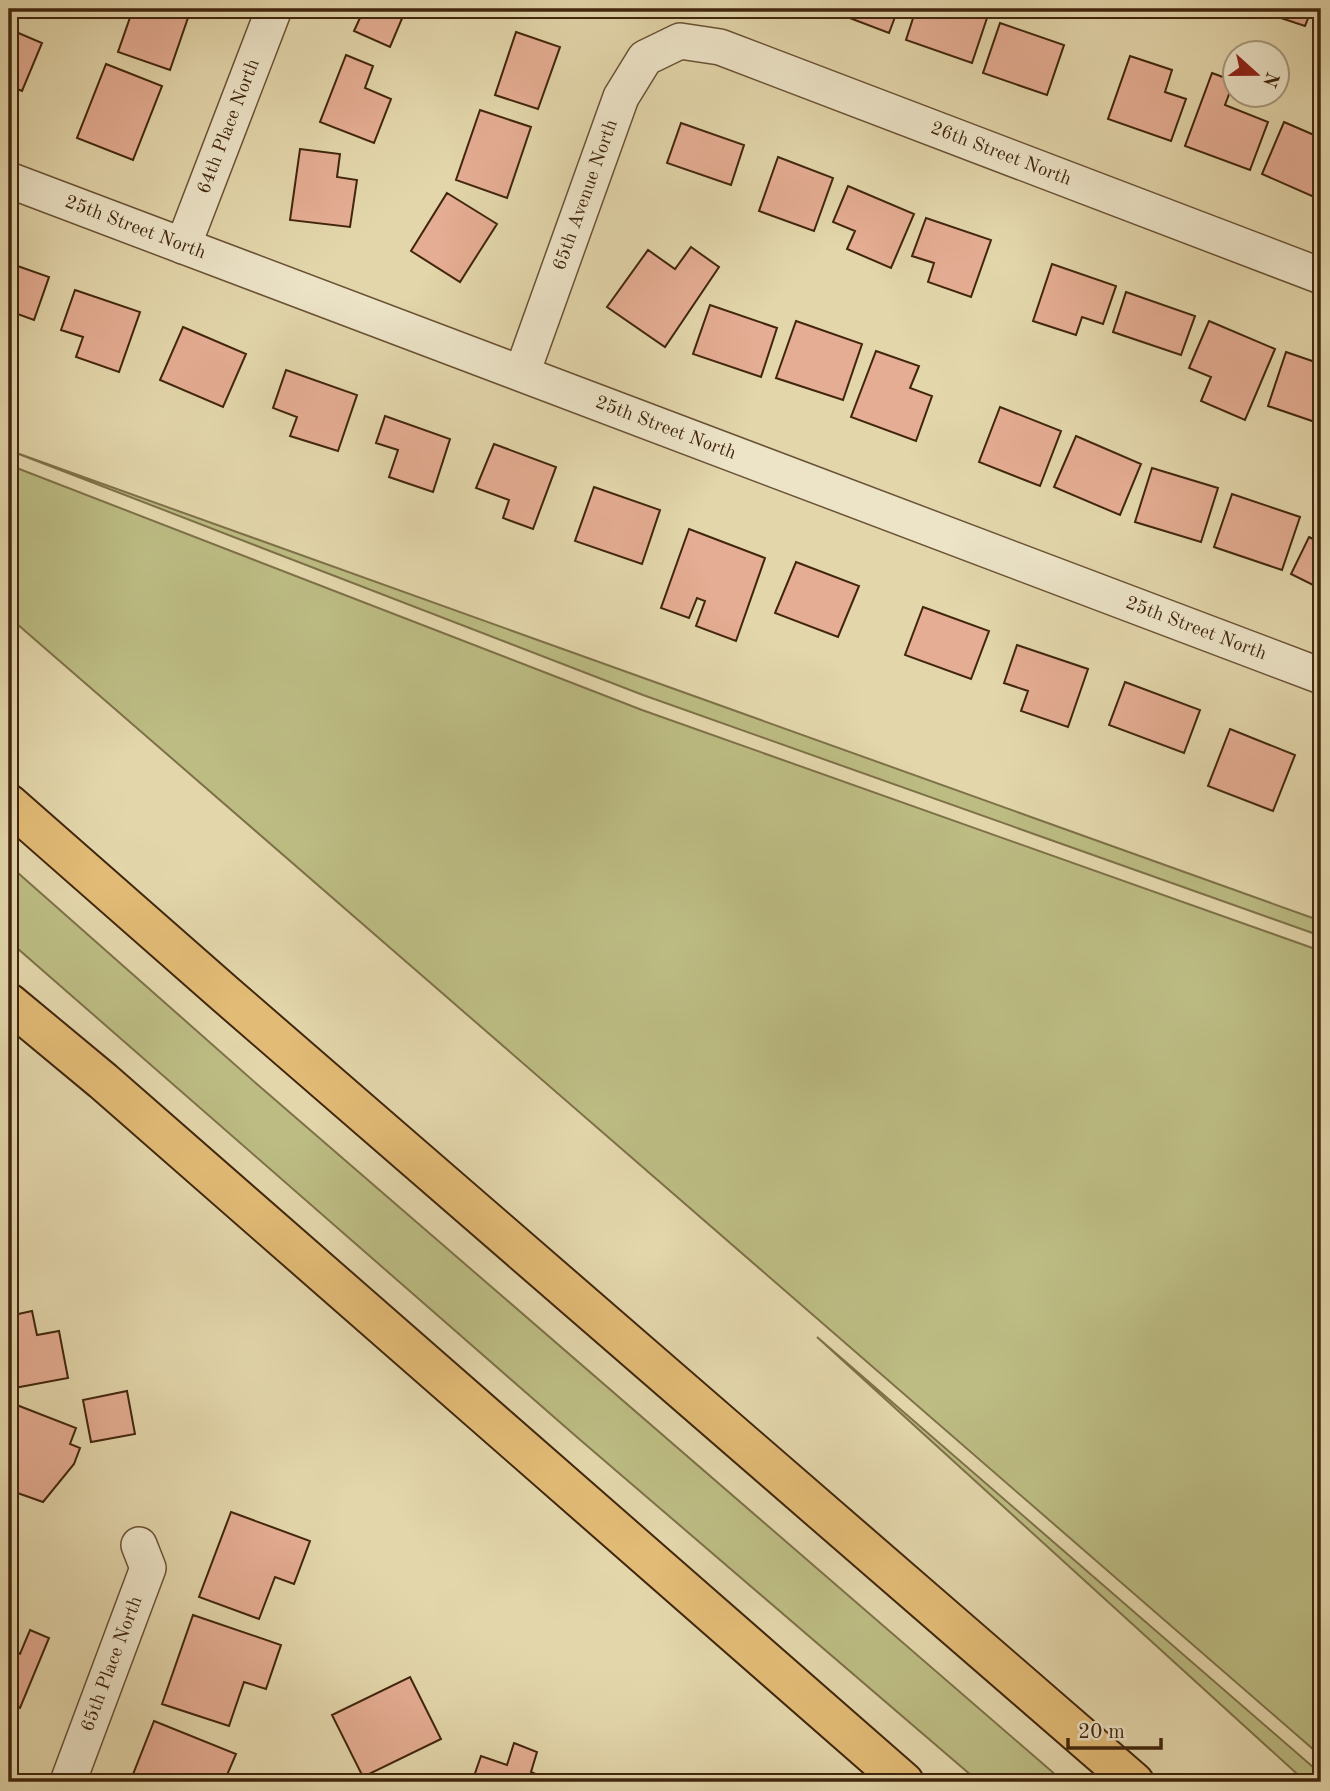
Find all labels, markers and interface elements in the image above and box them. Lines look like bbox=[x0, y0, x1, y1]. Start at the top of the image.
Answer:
north arrow bbox=[1222, 38, 1292, 108]
street label: 64th Place North bbox=[194, 56, 263, 197]
text: N bbox=[1258, 69, 1281, 90]
street label: 65th Avenue North bbox=[550, 117, 622, 273]
street label: 26th Street North bbox=[928, 119, 1074, 189]
street label: 25th Street North bbox=[62, 193, 208, 263]
street label: 25th Street North bbox=[593, 393, 739, 463]
street label: 25th Street North bbox=[1123, 594, 1269, 664]
street label: 65th Place North bbox=[78, 1594, 146, 1734]
scale bar bbox=[1068, 1707, 1160, 1751]
text: 20 m bbox=[1078, 1722, 1125, 1743]

